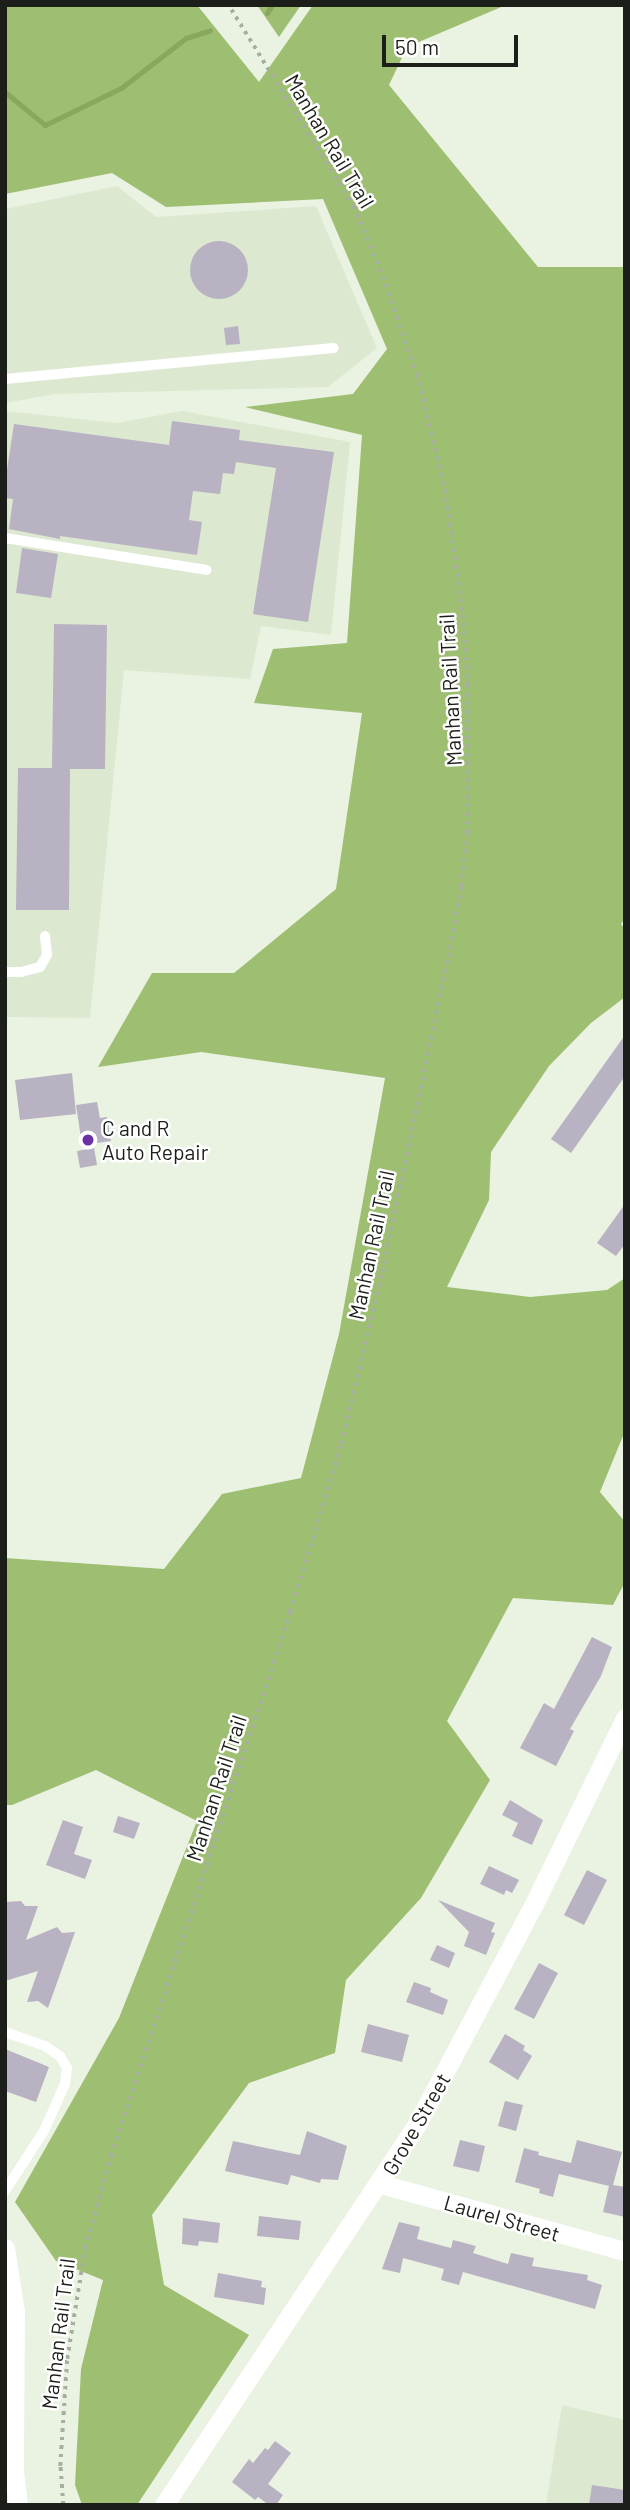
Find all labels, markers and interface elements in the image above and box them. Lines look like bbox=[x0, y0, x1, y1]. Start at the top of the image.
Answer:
scale bar bbox=[385, 21, 522, 65]
text: 50 m bbox=[395, 34, 439, 59]
street label: Manhan Rail Trail bbox=[280, 69, 380, 213]
street label: Manhan Rail Trail bbox=[433, 613, 467, 767]
place label: C and R Auto Repair bbox=[102, 1115, 208, 1165]
marker: C and R Auto Repair bbox=[80, 1132, 96, 1148]
street label: Manhan Rail Trail bbox=[343, 1168, 399, 1322]
street label: Manhan Rail Trail bbox=[181, 1712, 251, 1864]
street label: Grove Street bbox=[377, 2068, 455, 2180]
street label: Laurel Street bbox=[441, 2189, 563, 2247]
street label: Manhan Rail Trail bbox=[36, 2257, 80, 2411]

